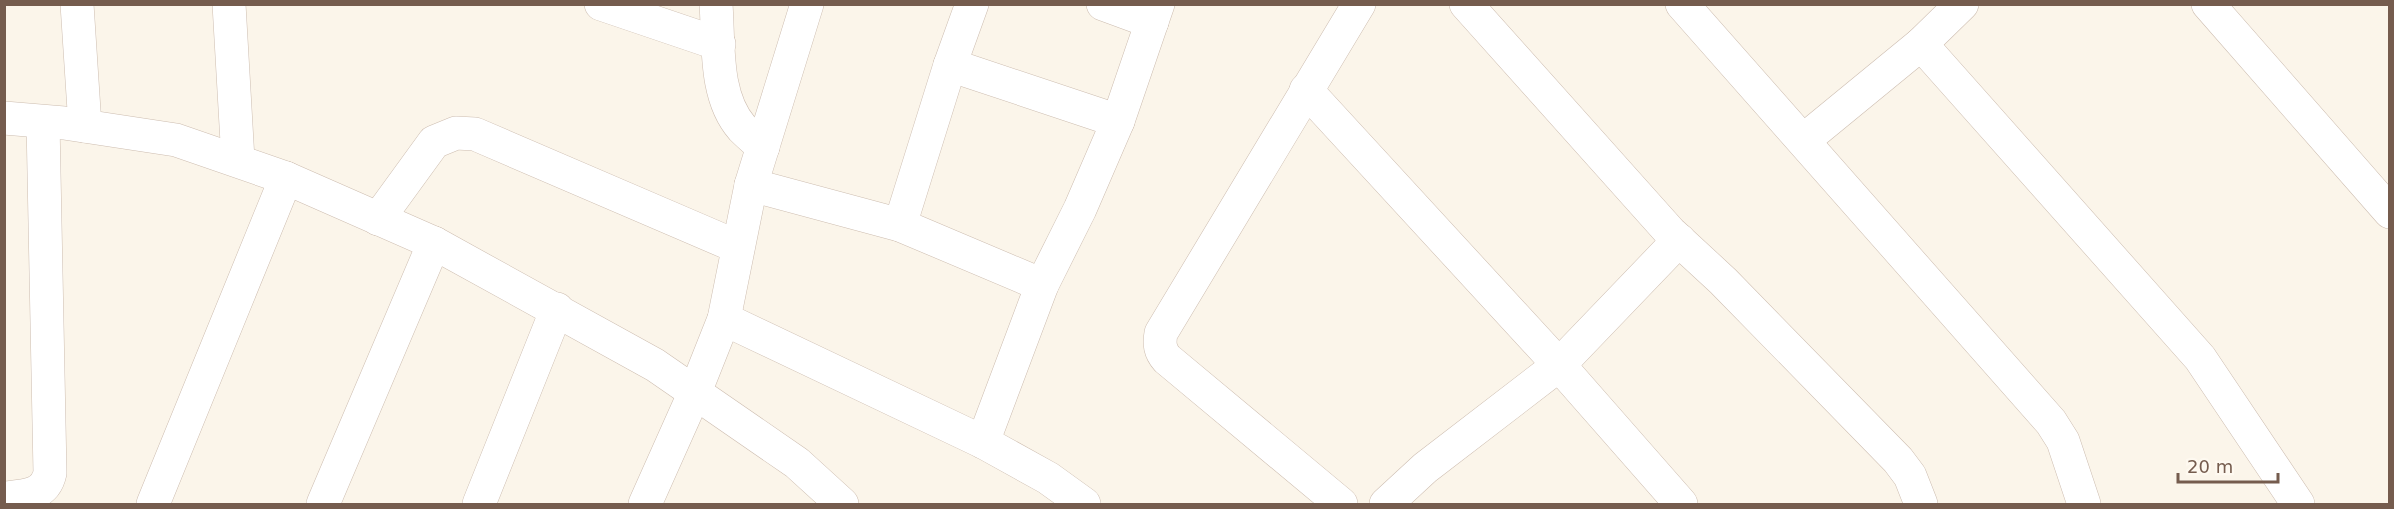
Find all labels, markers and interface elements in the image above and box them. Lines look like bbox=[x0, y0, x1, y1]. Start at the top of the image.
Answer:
scale bar bbox=[2178, 446, 2278, 484]
text: 20 m bbox=[2187, 456, 2233, 477]

